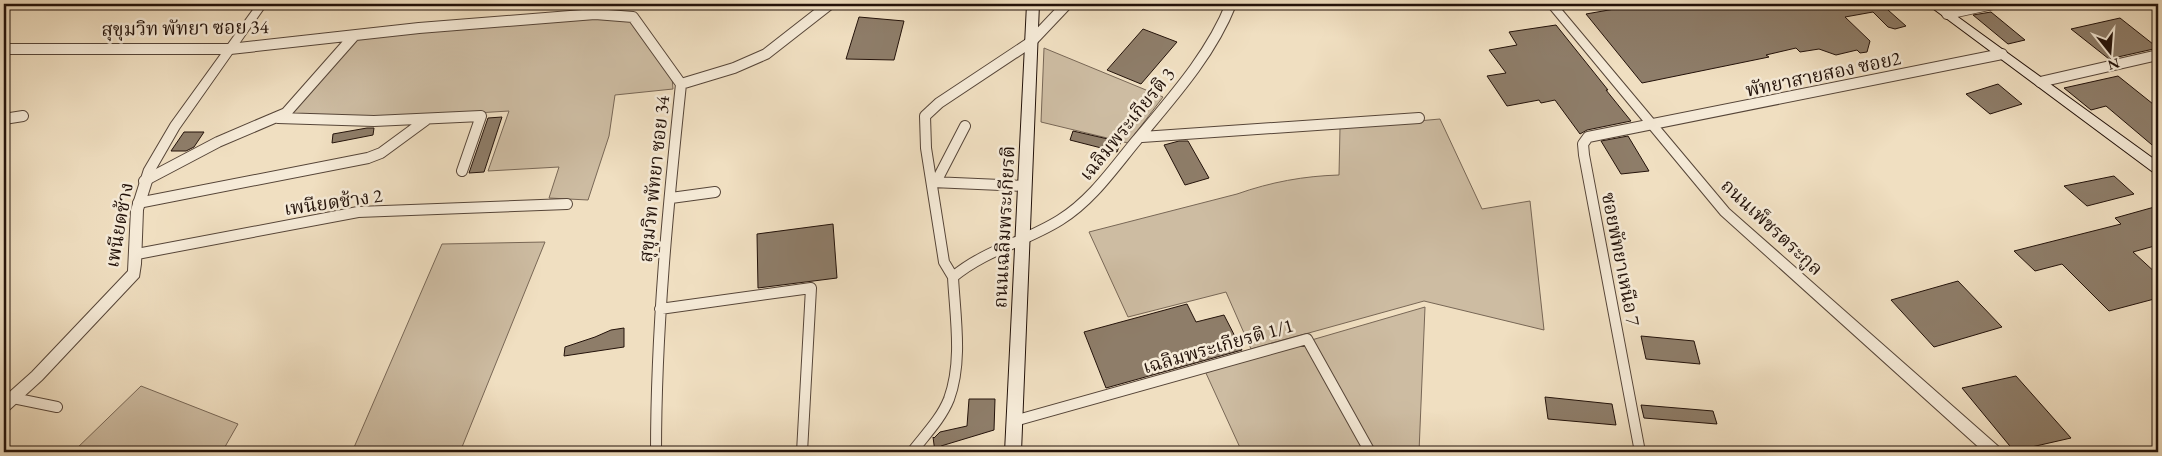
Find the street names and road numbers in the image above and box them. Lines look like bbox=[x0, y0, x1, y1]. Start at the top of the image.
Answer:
street label: สุขุมวิท พัทยา ซอย 34 bbox=[101, 14, 270, 42]
street label: พัทยาสายสอง ซอย2 bbox=[1743, 45, 1903, 103]
street label: เฉลิมพระเกียรติ 3 bbox=[1074, 62, 1180, 186]
street label: สุขุมวิท พัทยา ซอย 34 bbox=[633, 94, 675, 264]
street label: ถนนเฉลิมพระเกียรติ bbox=[987, 145, 1021, 309]
street label: ถนนเพ็ชรตระกูล bbox=[1716, 173, 1828, 281]
street label: เพนียดช้าง bbox=[99, 180, 139, 270]
street label: เพนียดช้าง 2 bbox=[282, 183, 384, 221]
street label: ซอยพัทยาเหนือ 7 bbox=[1596, 190, 1646, 329]
street label: เฉลิมพระเกียรติ 1/1 bbox=[1140, 313, 1296, 379]

